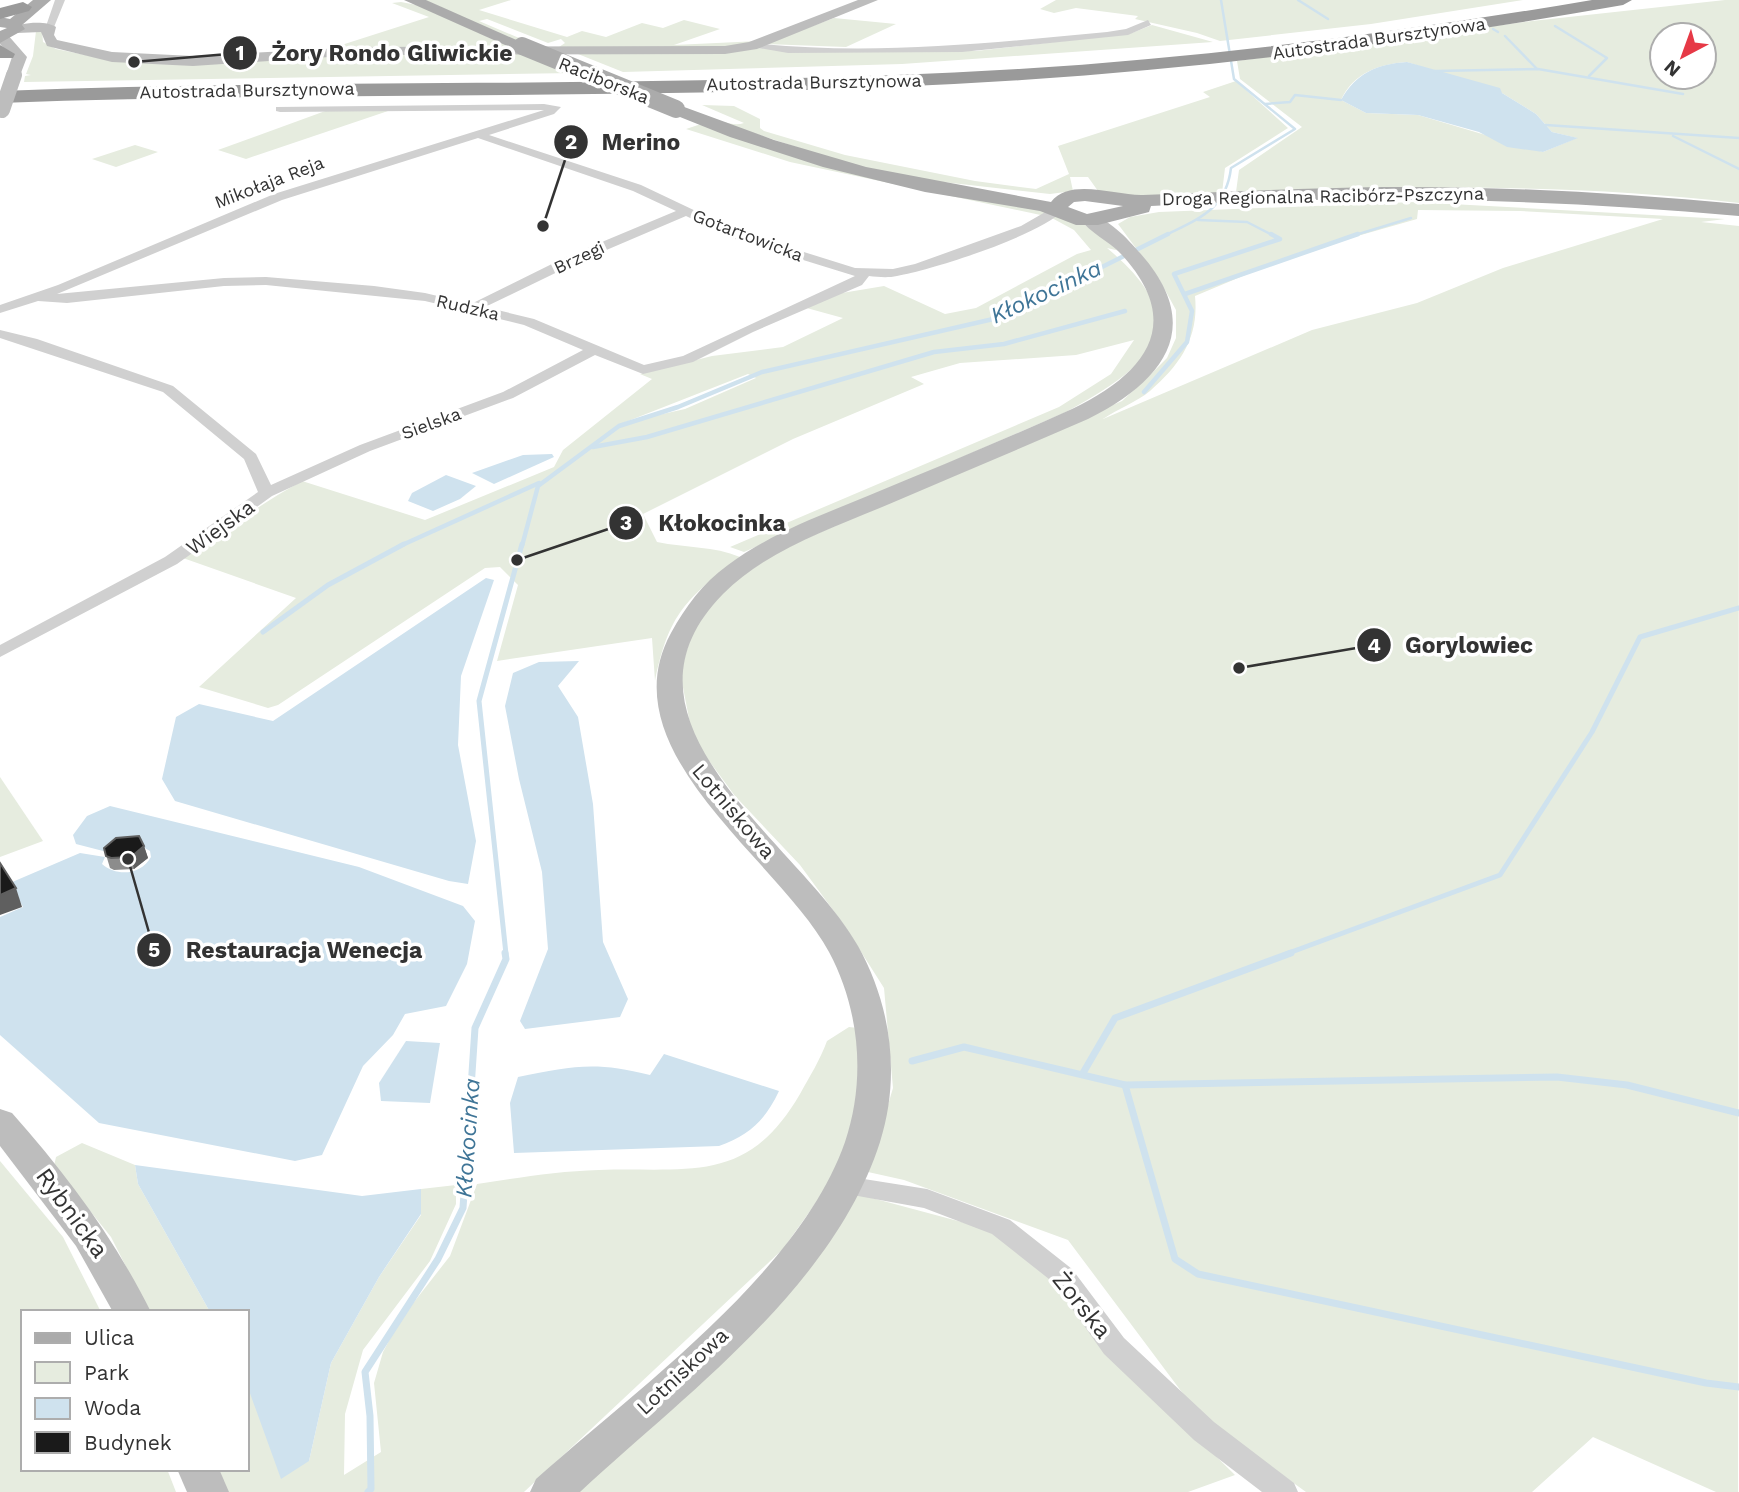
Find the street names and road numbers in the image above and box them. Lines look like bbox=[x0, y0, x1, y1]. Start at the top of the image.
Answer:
street label: Autostrada Bursztynowa bbox=[1271, 13, 1487, 63]
street label: Raciborska bbox=[556, 52, 652, 108]
street label: Autostrada Bursztynowa bbox=[706, 70, 922, 94]
street label: Autostrada Bursztynowa bbox=[139, 78, 355, 102]
street label: Mikołaja Reja bbox=[211, 152, 327, 212]
street label: Droga Regionalna Racibórz-Pszczyna bbox=[1162, 183, 1484, 209]
street label: Gotartowicka bbox=[690, 204, 806, 266]
street label: Brzegi bbox=[550, 236, 608, 278]
street label: Rudzka bbox=[434, 290, 502, 324]
street label: Sielska bbox=[398, 403, 464, 443]
street label: Wiejska bbox=[181, 494, 259, 560]
street label: Lotniskowa bbox=[687, 758, 781, 864]
street label: Rybnicka bbox=[30, 1163, 114, 1263]
street label: Żorska bbox=[1047, 1266, 1117, 1344]
street label: Lotniskowa bbox=[631, 1322, 733, 1420]

